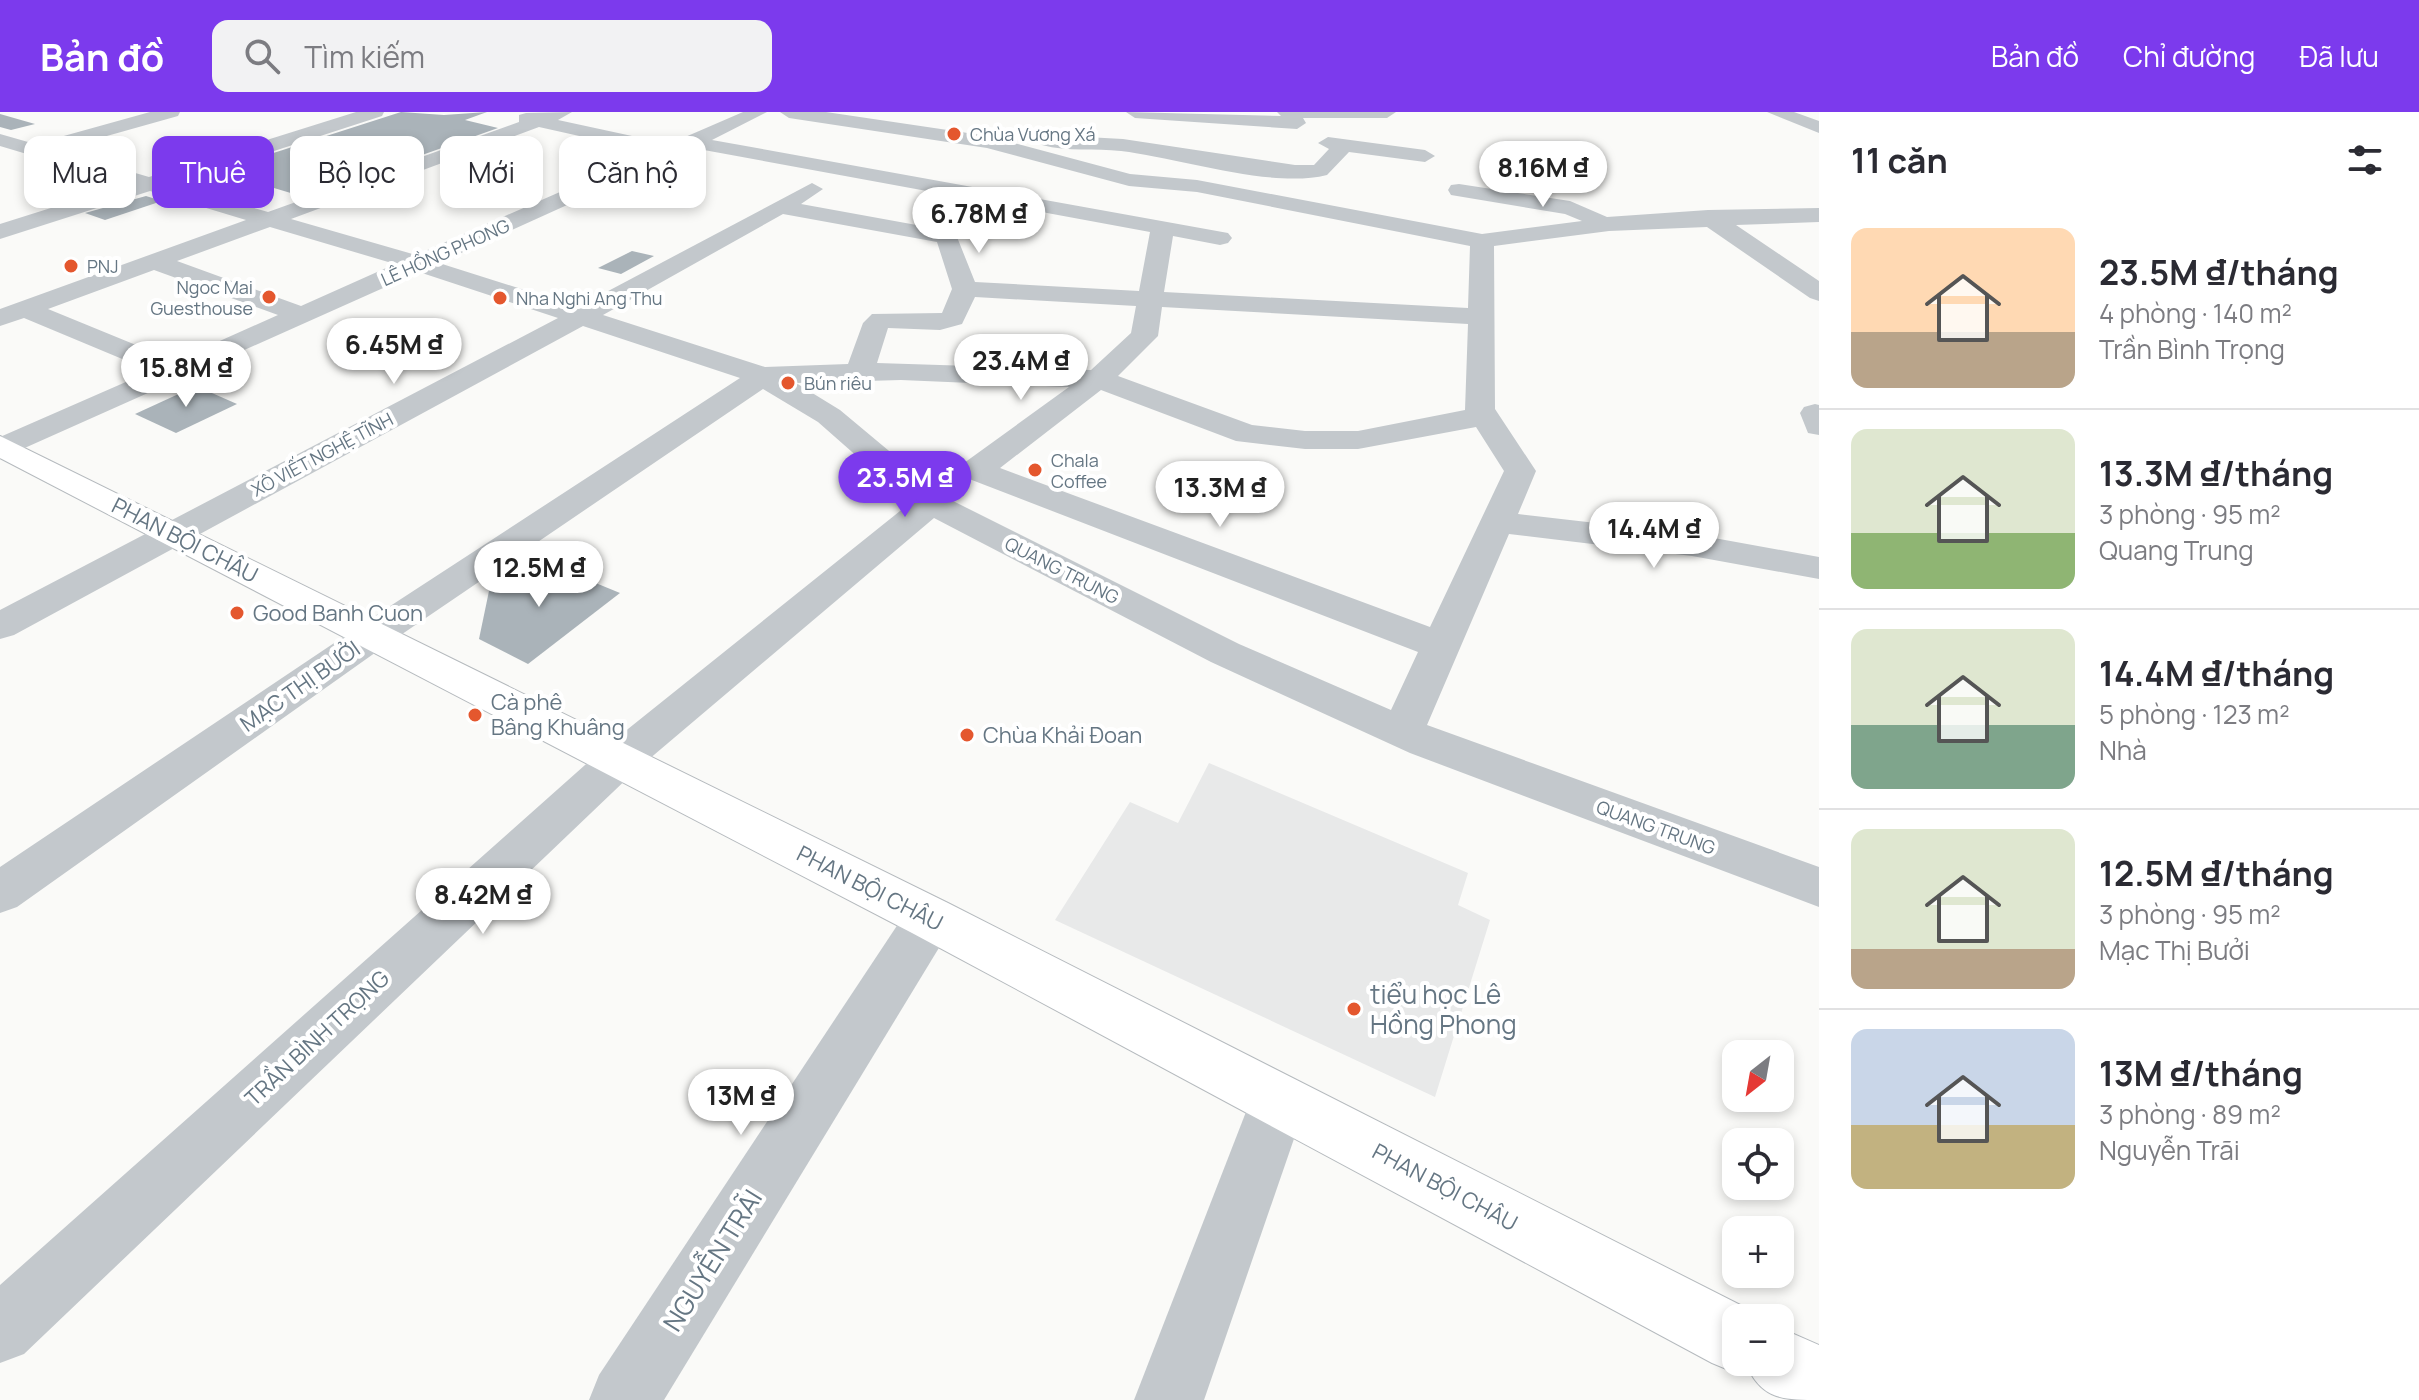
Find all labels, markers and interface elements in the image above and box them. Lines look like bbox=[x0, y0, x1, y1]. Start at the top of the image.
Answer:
search box bbox=[212, 20, 772, 92]
text: Bản đồ bbox=[40, 30, 164, 82]
icon: search bbox=[240, 34, 284, 78]
text: Tìm kiếm bbox=[304, 36, 425, 77]
text: Bản đồ bbox=[1991, 37, 2079, 75]
text: Chỉ đường bbox=[2123, 37, 2255, 75]
text: Đã lưu bbox=[2299, 37, 2379, 75]
place label: Chùa Vương Xá bbox=[970, 122, 1095, 146]
marker: Chùa Vương Xá bbox=[945, 125, 963, 143]
chip: Mua bbox=[24, 136, 136, 208]
chip: Thuê bbox=[152, 136, 274, 208]
chip: Bộ lọc bbox=[290, 136, 424, 208]
chip: Mới bbox=[440, 136, 543, 208]
chip: Căn hộ bbox=[559, 136, 706, 208]
text: 11 căn bbox=[1851, 137, 1948, 183]
icon: filters bbox=[2343, 138, 2387, 182]
pin: 8.16M ₫ bbox=[1469, 141, 1617, 209]
text: 8.16M ₫ bbox=[1497, 149, 1589, 185]
pin: 6.78M ₫ bbox=[905, 187, 1053, 255]
text: 6.78M ₫ bbox=[930, 195, 1028, 231]
street label: LÊ HỒNG PHONG bbox=[377, 212, 513, 291]
text: 23.5M ₫/tháng bbox=[2099, 249, 2339, 295]
place label: PNJ bbox=[87, 254, 119, 278]
marker: PNJ bbox=[62, 257, 80, 275]
icon: home bbox=[1915, 260, 2011, 356]
place label: Ngoc Mai Guesthouse bbox=[150, 275, 253, 320]
place label: Nha Nghi Ang Thu bbox=[516, 286, 663, 310]
marker: Ngoc Mai Guesthouse bbox=[260, 288, 278, 306]
marker: Nha Nghi Ang Thu bbox=[491, 289, 509, 307]
text: 4 phòng · 140 m² bbox=[2099, 295, 2292, 331]
pin: 6.45M ₫ bbox=[320, 318, 468, 386]
text: 6.45M ₫ bbox=[345, 326, 443, 362]
text: Trần Bình Trọng bbox=[2099, 331, 2285, 367]
pin: 23.4M ₫ bbox=[947, 334, 1095, 402]
pin: 15.8M ₫ bbox=[112, 341, 260, 409]
text: 23.4M ₫ bbox=[972, 342, 1070, 378]
text: 15.8M ₫ bbox=[139, 349, 233, 385]
place label: Bún riêu bbox=[804, 371, 872, 395]
marker: Bún riêu bbox=[779, 374, 797, 392]
street label: XÔ VIẾT NGHỆ TĨNH bbox=[247, 407, 397, 501]
place label: Chala Coffee bbox=[1051, 448, 1107, 493]
text: 13.3M ₫/tháng bbox=[2099, 450, 2333, 496]
pin: 23.5M ₫ bbox=[831, 451, 979, 519]
text: 23.5M ₫ bbox=[856, 459, 954, 495]
marker: Chala Coffee bbox=[1026, 461, 1044, 479]
pin: 13.3M ₫ bbox=[1146, 461, 1294, 529]
icon: home bbox=[1915, 461, 2011, 557]
text: 13.3M ₫ bbox=[1174, 469, 1267, 505]
street label: PHAN BỘI CHÂU bbox=[107, 490, 263, 590]
text: 3 phòng · 95 m² bbox=[2099, 496, 2281, 532]
pin: 14.4M ₫ bbox=[1580, 502, 1728, 570]
text: 14.4M ₫ bbox=[1607, 510, 1701, 546]
street label: QUANG TRUNG bbox=[1001, 531, 1123, 609]
text: Quang Trung bbox=[2099, 532, 2254, 568]
pin: 12.5M ₫ bbox=[465, 541, 613, 609]
text: 12.5M ₫ bbox=[492, 549, 586, 585]
place label: Good Banh Cuon bbox=[253, 598, 423, 628]
marker: Good Banh Cuon bbox=[228, 604, 246, 622]
street label: MẠC THỊ BƯỞI bbox=[234, 634, 366, 738]
text: 14.4M ₫/tháng bbox=[2099, 650, 2334, 696]
icon: home bbox=[1915, 661, 2011, 757]
place label: Cà phê Bâng Khuâng bbox=[491, 687, 625, 742]
text: 5 phòng · 123 m² bbox=[2099, 696, 2290, 732]
marker: Cà phê Bâng Khuâng bbox=[466, 706, 484, 724]
place label: Chùa Khải Đoan bbox=[983, 720, 1142, 750]
marker: Chùa Khải Đoan bbox=[958, 726, 976, 744]
text: Nhà bbox=[2099, 732, 2147, 768]
street label: QUANG TRUNG bbox=[1593, 794, 1719, 860]
street label: PHAN BỘI CHÂU bbox=[792, 838, 948, 938]
text: 12.5M ₫/tháng bbox=[2099, 850, 2334, 896]
icon: home bbox=[1915, 861, 2011, 957]
pin: 8.42M ₫ bbox=[409, 868, 557, 936]
text: 8.42M ₫ bbox=[434, 876, 532, 912]
text: 3 phòng · 95 m² bbox=[2099, 896, 2281, 932]
text: Mạc Thị Bưởi bbox=[2099, 932, 2250, 968]
street label: TRẦN BÌNH TRỌNG bbox=[238, 963, 396, 1113]
place label: tiểu học Lê Hồng Phong bbox=[1370, 976, 1517, 1042]
marker: tiểu học Lê Hồng Phong bbox=[1345, 1000, 1363, 1018]
north arrow bbox=[1722, 1040, 1794, 1112]
map controls bbox=[1722, 1040, 1794, 1376]
text: 13M ₫/tháng bbox=[2099, 1050, 2303, 1096]
icon: home bbox=[1915, 1061, 2011, 1157]
pin: 13M ₫ bbox=[685, 1069, 797, 1137]
text: 13M ₫ bbox=[706, 1077, 776, 1113]
text: 3 phòng · 89 m² bbox=[2099, 1096, 2281, 1132]
button: locate bbox=[1722, 1128, 1794, 1200]
text: Nguyễn Trãi bbox=[2099, 1132, 2240, 1168]
street label: PHAN BỘI CHÂU bbox=[1367, 1136, 1523, 1238]
street label: NGUYỄN TRÃI bbox=[653, 1182, 770, 1338]
button: + bbox=[1722, 1216, 1794, 1288]
button: − bbox=[1722, 1304, 1794, 1376]

